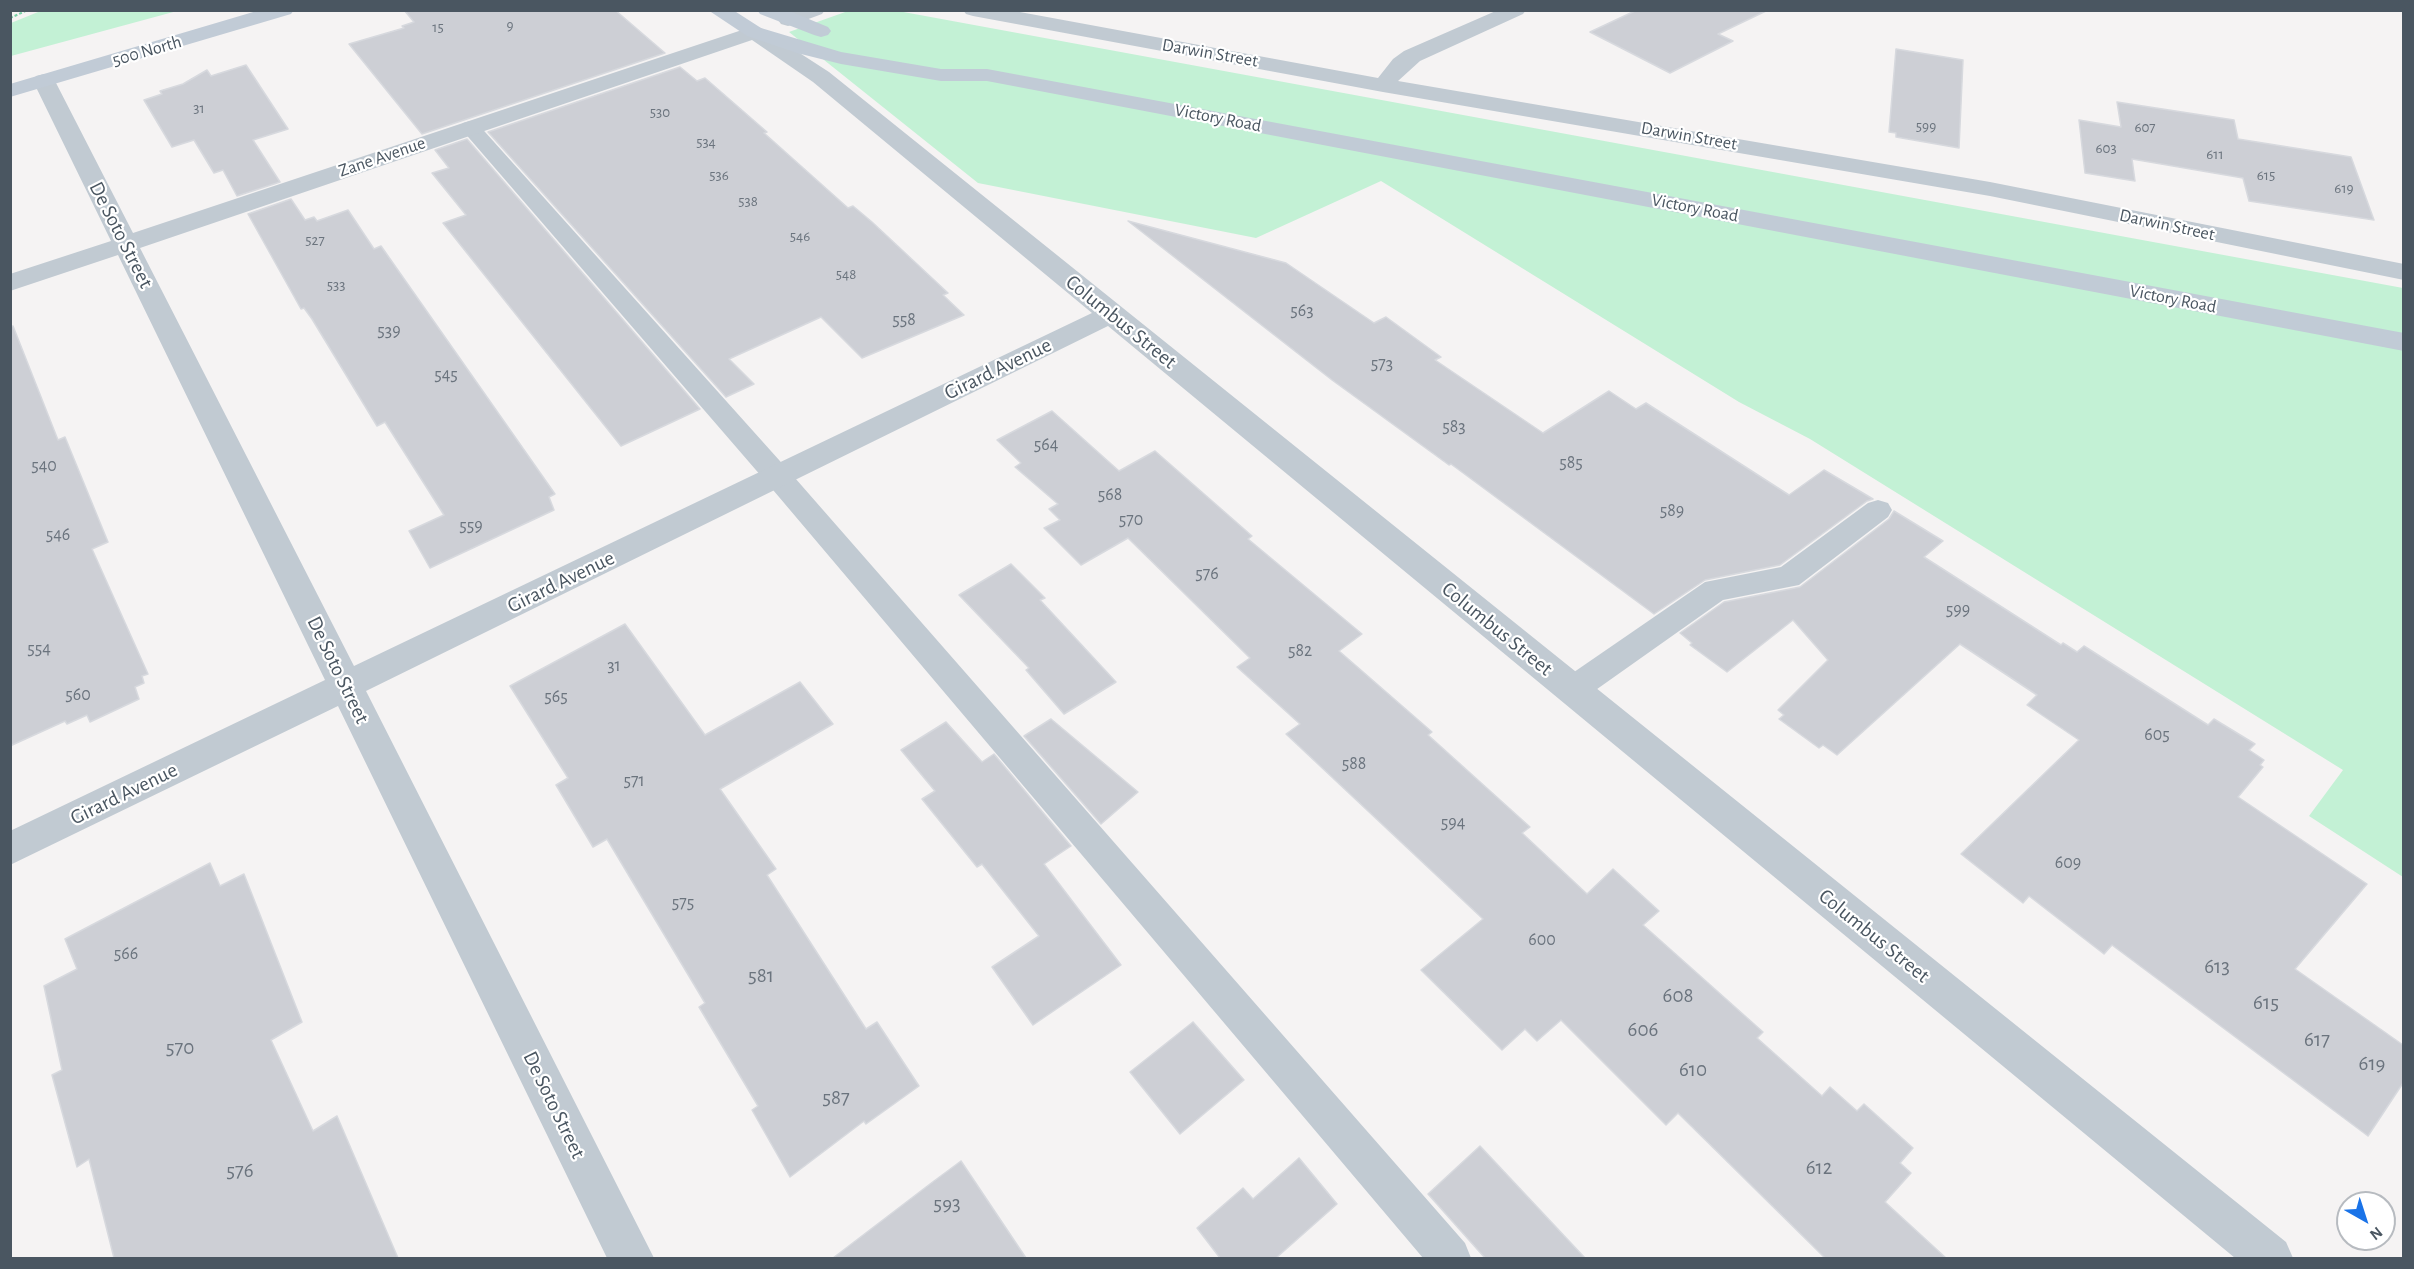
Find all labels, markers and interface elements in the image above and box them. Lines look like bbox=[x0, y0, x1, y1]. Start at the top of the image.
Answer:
house number: 9 bbox=[506, 16, 514, 34]
house number: 15 bbox=[432, 18, 444, 36]
street label: 500 North bbox=[110, 31, 184, 71]
street label: Darwin Street bbox=[1160, 34, 1260, 72]
house number: 31 bbox=[193, 99, 205, 117]
street label: Victory Road bbox=[1173, 99, 1263, 137]
house number: 530 bbox=[650, 103, 670, 121]
street label: Darwin Street bbox=[1639, 117, 1739, 155]
house number: 599 bbox=[1916, 117, 1936, 135]
house number: 607 bbox=[2134, 118, 2156, 136]
street label: Zane Avenue bbox=[336, 132, 428, 182]
house number: 534 bbox=[696, 133, 716, 151]
house number: 603 bbox=[2095, 139, 2117, 157]
house number: 611 bbox=[2206, 145, 2224, 163]
house number: 536 bbox=[709, 166, 729, 184]
house number: 615 bbox=[2257, 166, 2275, 184]
street label: De Soto Street bbox=[83, 178, 159, 292]
house number: 619 bbox=[2334, 179, 2354, 197]
street label: Victory Road bbox=[1650, 189, 1740, 227]
house number: 538 bbox=[738, 192, 758, 210]
street label: Darwin Street bbox=[2117, 204, 2217, 246]
house number: 546 bbox=[790, 227, 810, 245]
house number: 527 bbox=[305, 231, 325, 249]
house number: 548 bbox=[836, 265, 856, 283]
street label: Columbus Street bbox=[1060, 270, 1182, 374]
house number: 533 bbox=[327, 276, 345, 294]
street label: Victory Road bbox=[2128, 280, 2218, 318]
house number: 563 bbox=[1290, 300, 1314, 322]
house number: 558 bbox=[892, 309, 916, 331]
house number: 539 bbox=[377, 320, 401, 342]
street label: Girard Avenue bbox=[940, 332, 1056, 406]
house number: 573 bbox=[1371, 353, 1393, 375]
house number: 545 bbox=[434, 364, 458, 386]
house number: 583 bbox=[1442, 416, 1466, 438]
house number: 564 bbox=[1034, 434, 1058, 456]
house number: 585 bbox=[1559, 452, 1583, 474]
house number: 540 bbox=[31, 455, 57, 477]
house number: 568 bbox=[1098, 484, 1122, 506]
house number: 589 bbox=[1660, 500, 1684, 522]
house number: 570 bbox=[1119, 509, 1143, 531]
house number: 559 bbox=[459, 515, 483, 537]
house number: 546 bbox=[46, 524, 70, 546]
street label: Girard Avenue bbox=[503, 545, 619, 619]
house number: 576 bbox=[1195, 563, 1219, 585]
street label: Columbus Street bbox=[1436, 577, 1558, 681]
house number: 599 bbox=[1946, 599, 1970, 621]
street label: De Soto Street bbox=[301, 612, 375, 728]
house number: 554 bbox=[27, 638, 51, 660]
house number: 582 bbox=[1288, 640, 1312, 662]
house number: 31 bbox=[607, 655, 621, 677]
house number: 560 bbox=[65, 684, 91, 706]
house number: 565 bbox=[544, 686, 568, 708]
house number: 605 bbox=[2144, 724, 2170, 746]
house number: 588 bbox=[1342, 753, 1366, 775]
street label: Girard Avenue bbox=[66, 757, 182, 831]
house number: 571 bbox=[623, 770, 645, 792]
house number: 594 bbox=[1441, 812, 1465, 834]
house number: 609 bbox=[2055, 852, 2081, 874]
street label: Columbus Street bbox=[1813, 884, 1935, 988]
house number: 575 bbox=[672, 892, 694, 914]
house number: 600 bbox=[1528, 929, 1556, 951]
house number: 566 bbox=[114, 943, 138, 965]
house number: 613 bbox=[2204, 954, 2230, 980]
house number: 581 bbox=[748, 963, 774, 989]
house number: 608 bbox=[1663, 983, 1693, 1009]
house number: 615 bbox=[2253, 990, 2279, 1016]
house number: 606 bbox=[1628, 1017, 1658, 1043]
house number: 617 bbox=[2304, 1027, 2330, 1053]
house number: 570 bbox=[166, 1035, 194, 1061]
street label: De Soto Street bbox=[517, 1047, 591, 1163]
house number: 619 bbox=[2359, 1051, 2385, 1077]
house number: 610 bbox=[1679, 1057, 1707, 1083]
house number: 587 bbox=[822, 1085, 850, 1111]
house number: 612 bbox=[1806, 1155, 1832, 1181]
house number: 576 bbox=[226, 1158, 254, 1184]
house number: 593 bbox=[933, 1191, 961, 1217]
north arrow bbox=[2336, 1191, 2396, 1251]
text: N bbox=[2367, 1224, 2385, 1243]

